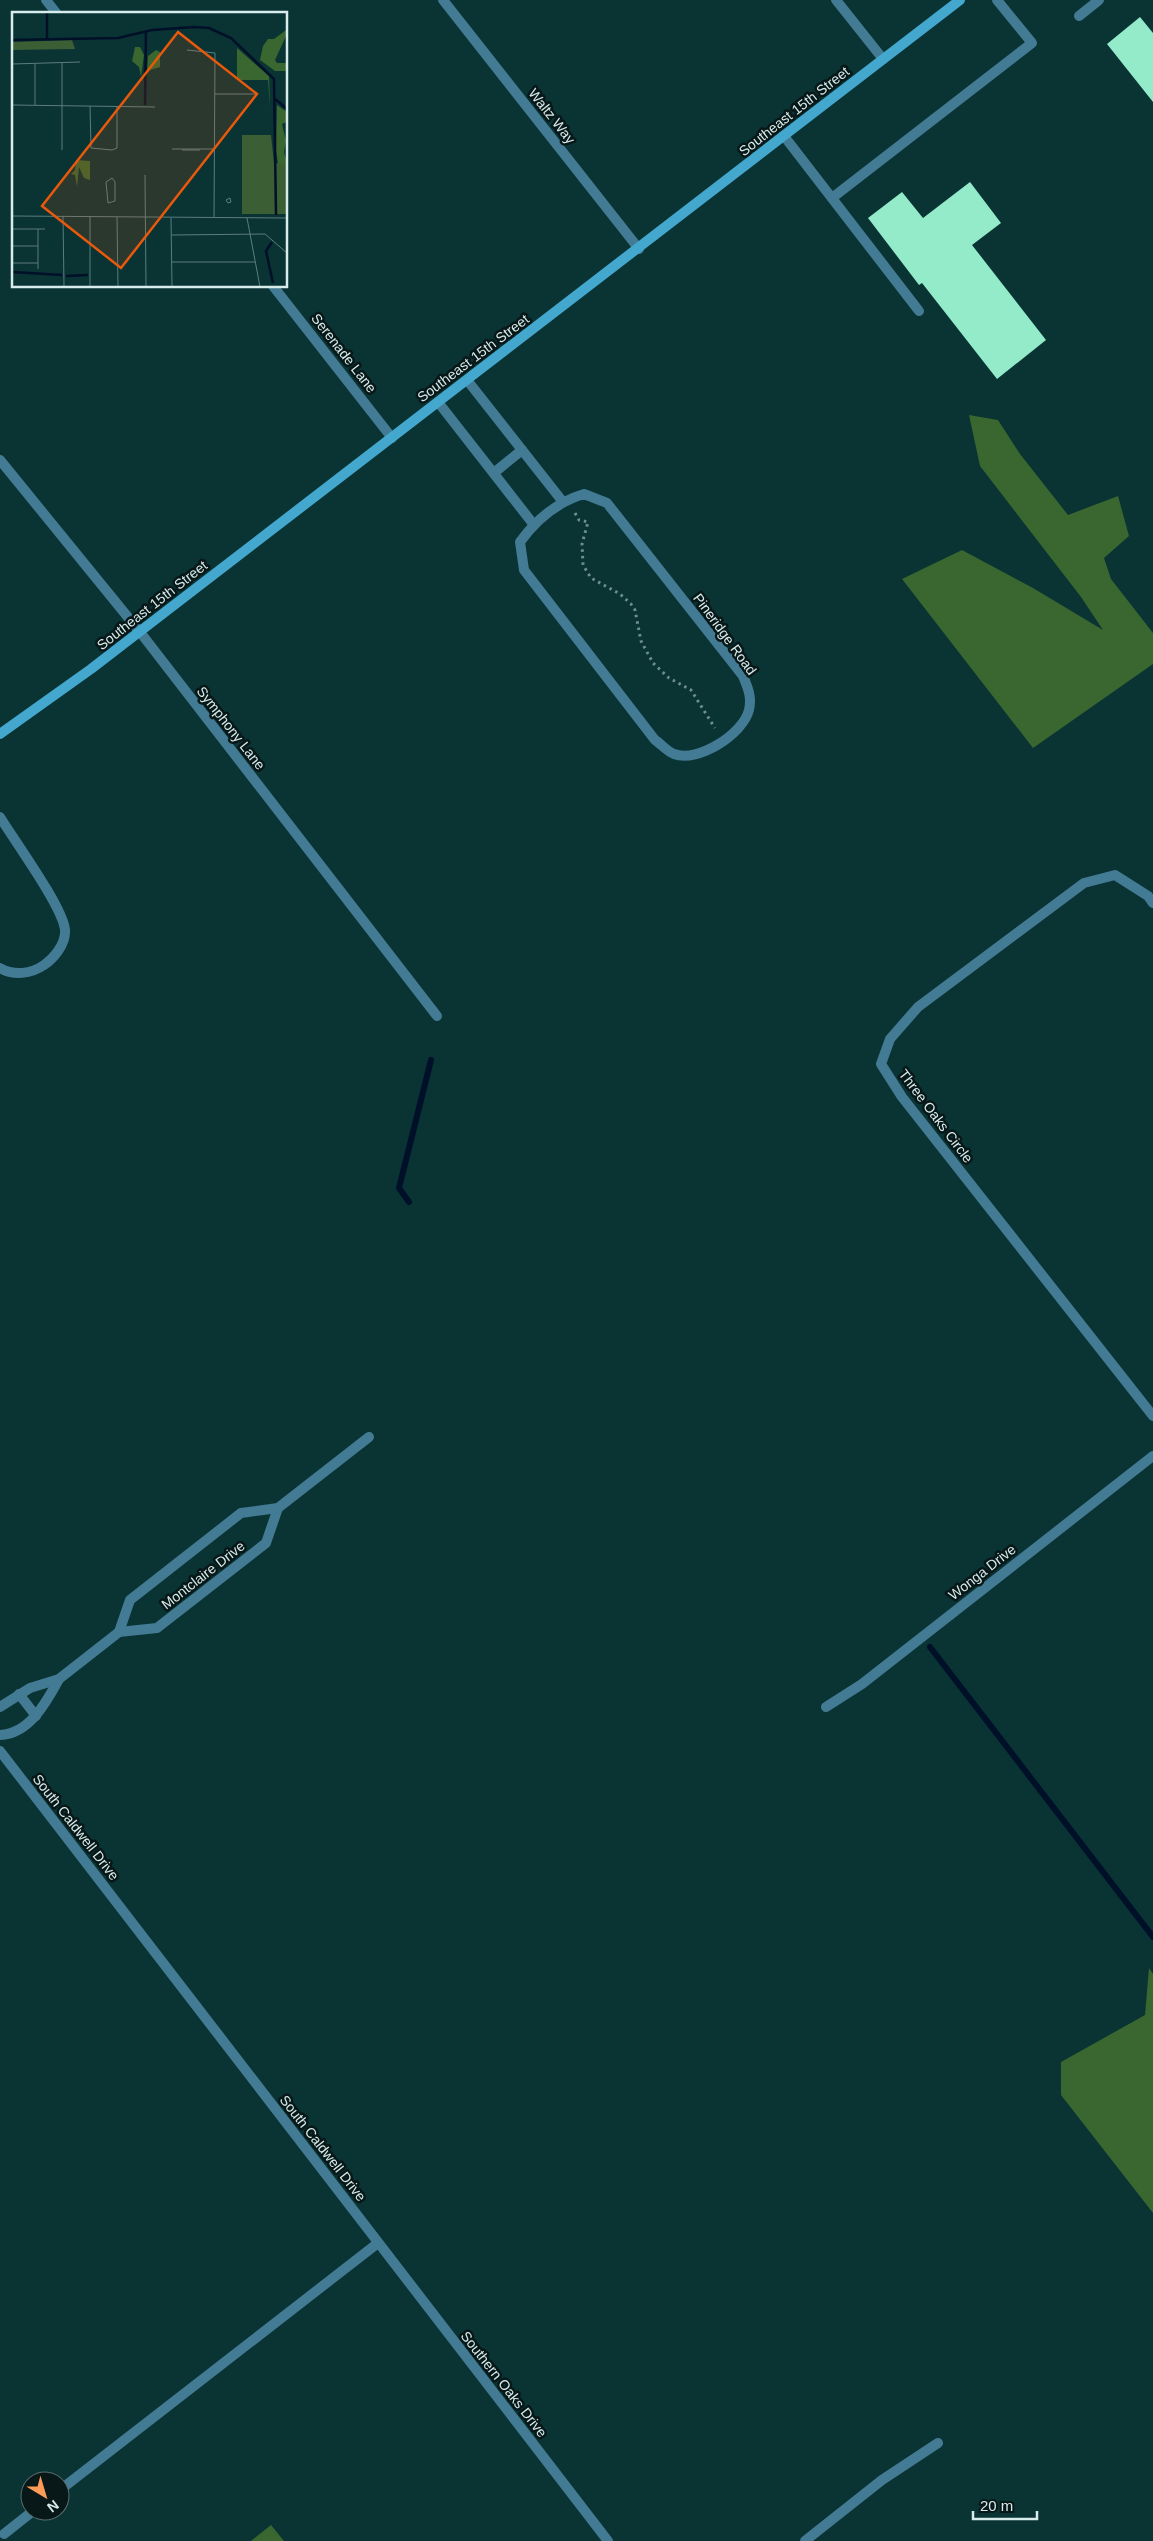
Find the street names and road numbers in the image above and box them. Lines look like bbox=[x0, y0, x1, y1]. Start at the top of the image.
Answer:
street label: Southeast 15th Street bbox=[736, 63, 852, 159]
street label: Waltz Way bbox=[525, 85, 579, 147]
street label: Serenade Lane bbox=[308, 310, 380, 396]
street label: Southeast 15th Street bbox=[414, 311, 532, 405]
street label: Southeast 15th Street bbox=[94, 557, 210, 653]
street label: Pineridge Road bbox=[690, 590, 760, 678]
street label: Symphony Lane bbox=[194, 683, 269, 773]
street label: Three Oaks Circle bbox=[896, 1066, 976, 1166]
street label: Montclaire Drive bbox=[158, 1537, 248, 1612]
street label: Wonga Drive bbox=[945, 1541, 1019, 1603]
street label: South Caldwell Drive bbox=[30, 1771, 122, 1883]
street label: South Caldwell Drive bbox=[277, 2092, 369, 2204]
street label: Southern Oaks Drive bbox=[458, 2328, 550, 2440]

